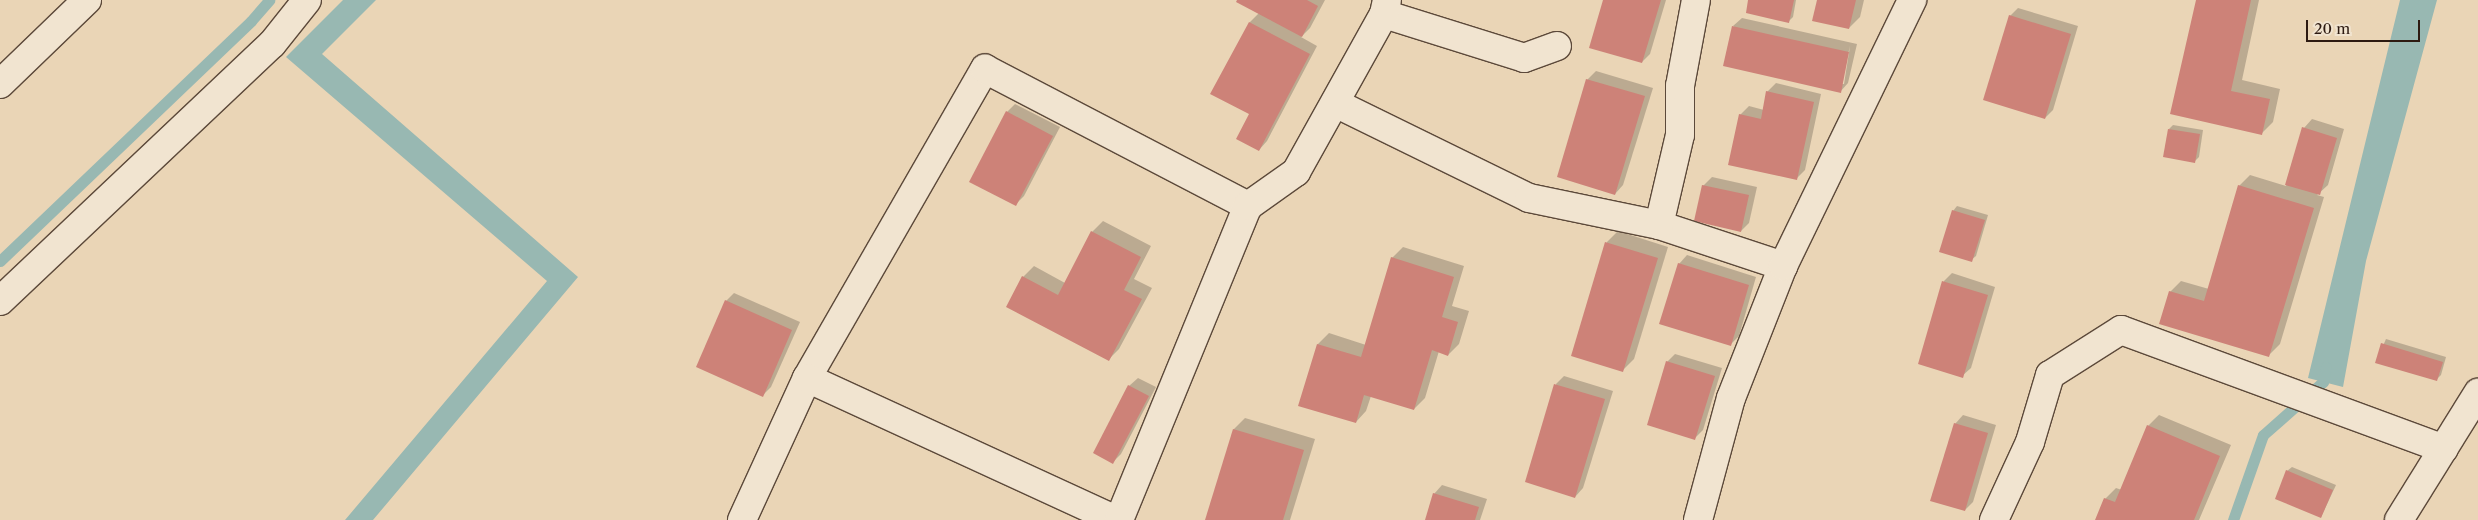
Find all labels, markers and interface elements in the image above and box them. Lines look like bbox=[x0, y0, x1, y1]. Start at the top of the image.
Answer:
scale bar bbox=[2308, 10, 2422, 42]
text: 20 m bbox=[2314, 19, 2350, 38]

